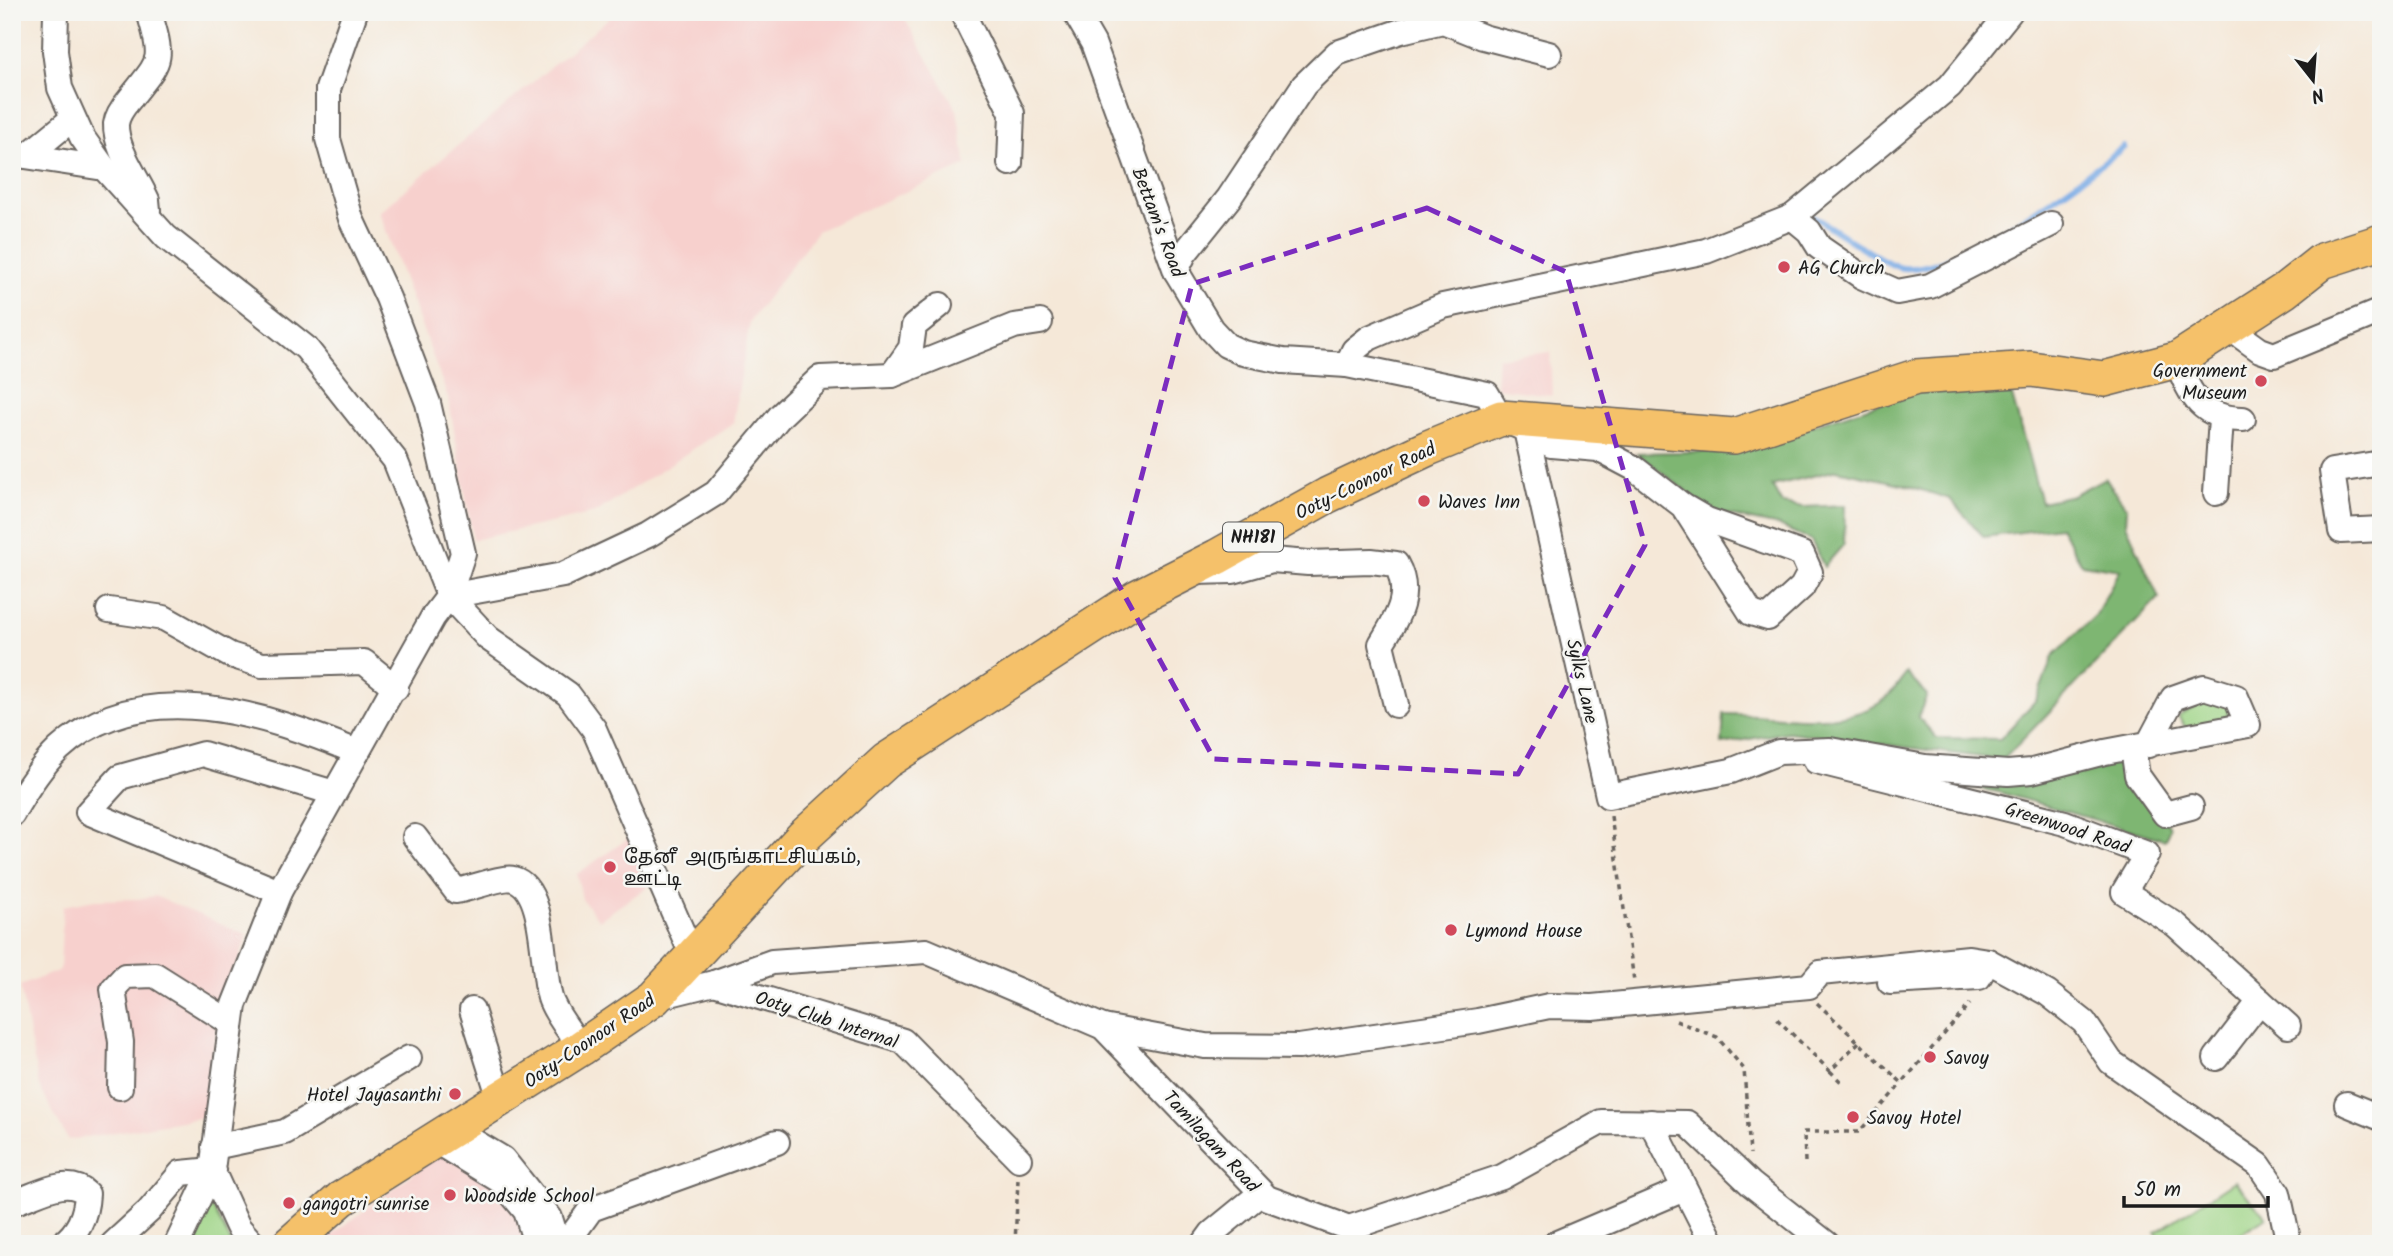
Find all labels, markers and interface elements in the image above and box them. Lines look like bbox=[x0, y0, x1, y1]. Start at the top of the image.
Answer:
north arrow bbox=[2278, 46, 2348, 116]
text: N bbox=[2307, 78, 2328, 110]
street label: Bettam's Road bbox=[1122, 163, 1192, 283]
place label: AG Church bbox=[1798, 254, 1884, 284]
marker: AG Church bbox=[1776, 259, 1792, 275]
place label: Government Museum bbox=[2153, 357, 2248, 409]
marker: Government Museum bbox=[2253, 373, 2269, 389]
street label: Ooty-Coonoor Road bbox=[1290, 435, 1442, 529]
place label: Waves Inn bbox=[1438, 488, 1520, 518]
marker: Waves Inn bbox=[1416, 493, 1432, 509]
road number: NH181 bbox=[1223, 522, 1283, 552]
street label: Sylks Lane bbox=[1557, 636, 1605, 727]
street label: Greenwood Road bbox=[2001, 794, 2134, 863]
place label: தேனீ அருங்காட்சியகம், ஊட்டி bbox=[624, 843, 861, 895]
marker: தேனீ அருங்காட்சியகம், ஊட்டி bbox=[602, 859, 618, 875]
place label: Lymond House bbox=[1465, 917, 1583, 947]
marker: Lymond House bbox=[1443, 922, 1459, 938]
street label: Ooty Club Internal bbox=[751, 984, 902, 1058]
street label: Ooty-Coonoor Road bbox=[518, 986, 662, 1097]
place label: Savoy bbox=[1944, 1044, 1990, 1074]
marker: Savoy bbox=[1922, 1049, 1938, 1065]
place label: Hotel Jayasanthi bbox=[307, 1081, 442, 1111]
street label: Tamilagam Road bbox=[1155, 1084, 1267, 1201]
marker: Hotel Jayasanthi bbox=[447, 1086, 463, 1102]
place label: Savoy Hotel bbox=[1867, 1104, 1961, 1134]
marker: Savoy Hotel bbox=[1845, 1109, 1861, 1125]
scale bar bbox=[2124, 1165, 2267, 1209]
text: 50 m bbox=[2134, 1174, 2181, 1207]
place label: Woodside School bbox=[464, 1182, 595, 1212]
marker: Woodside School bbox=[442, 1187, 458, 1203]
place label: gangotri sunrise bbox=[302, 1190, 430, 1220]
marker: gangotri sunrise bbox=[281, 1195, 297, 1211]

